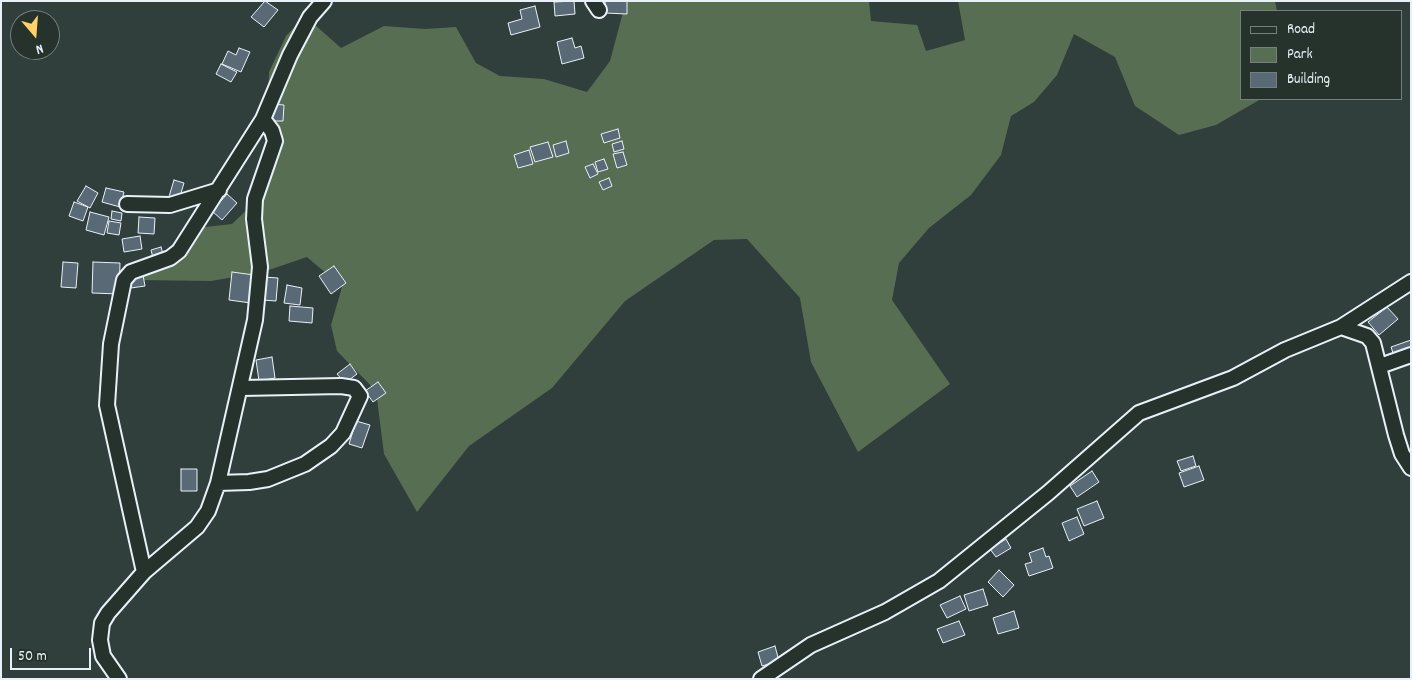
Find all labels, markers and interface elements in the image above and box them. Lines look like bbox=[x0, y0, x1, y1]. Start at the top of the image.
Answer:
north arrow bbox=[10, 10, 60, 60]
legend bbox=[1240, 10, 1402, 100]
text: Road bbox=[1287, 19, 1315, 41]
text: N bbox=[33, 38, 46, 59]
text: Park bbox=[1287, 44, 1313, 66]
text: Building bbox=[1287, 69, 1330, 91]
scale bar bbox=[12, 638, 94, 670]
text: 50 m bbox=[18, 646, 47, 668]

